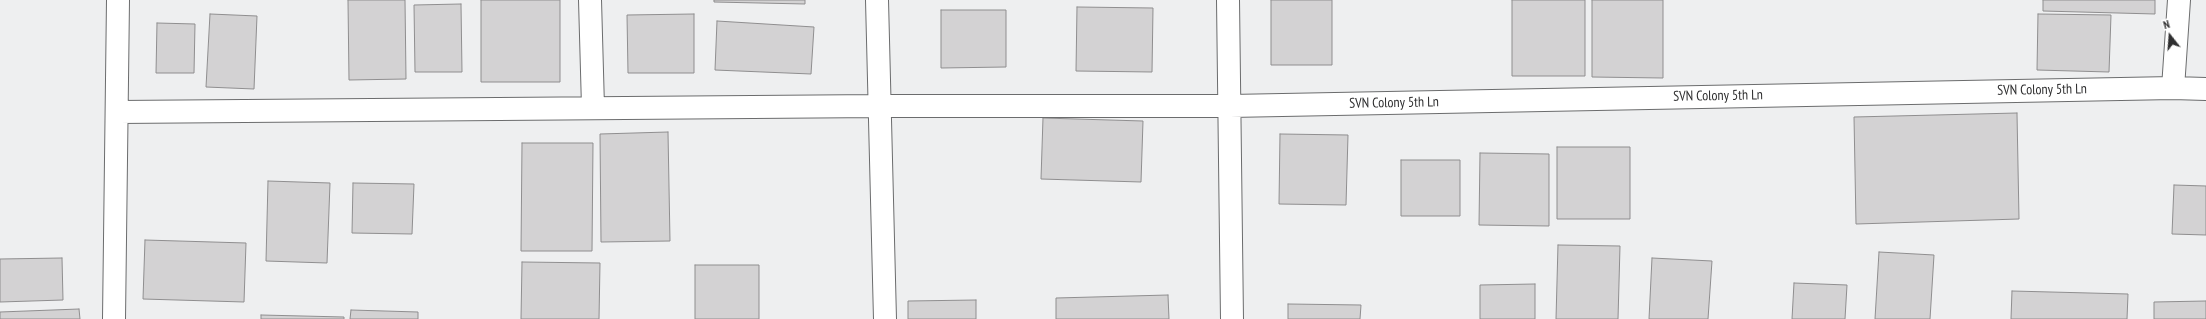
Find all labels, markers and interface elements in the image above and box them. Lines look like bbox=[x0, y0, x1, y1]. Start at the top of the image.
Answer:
north arrow bbox=[2150, 16, 2190, 56]
text: N bbox=[2162, 17, 2171, 32]
street label: SVN Colony 5th Ln bbox=[1997, 81, 2087, 99]
street label: SVN Colony 5th Ln bbox=[1673, 87, 1763, 105]
street label: SVN Colony 5th Ln bbox=[1349, 94, 1439, 112]

